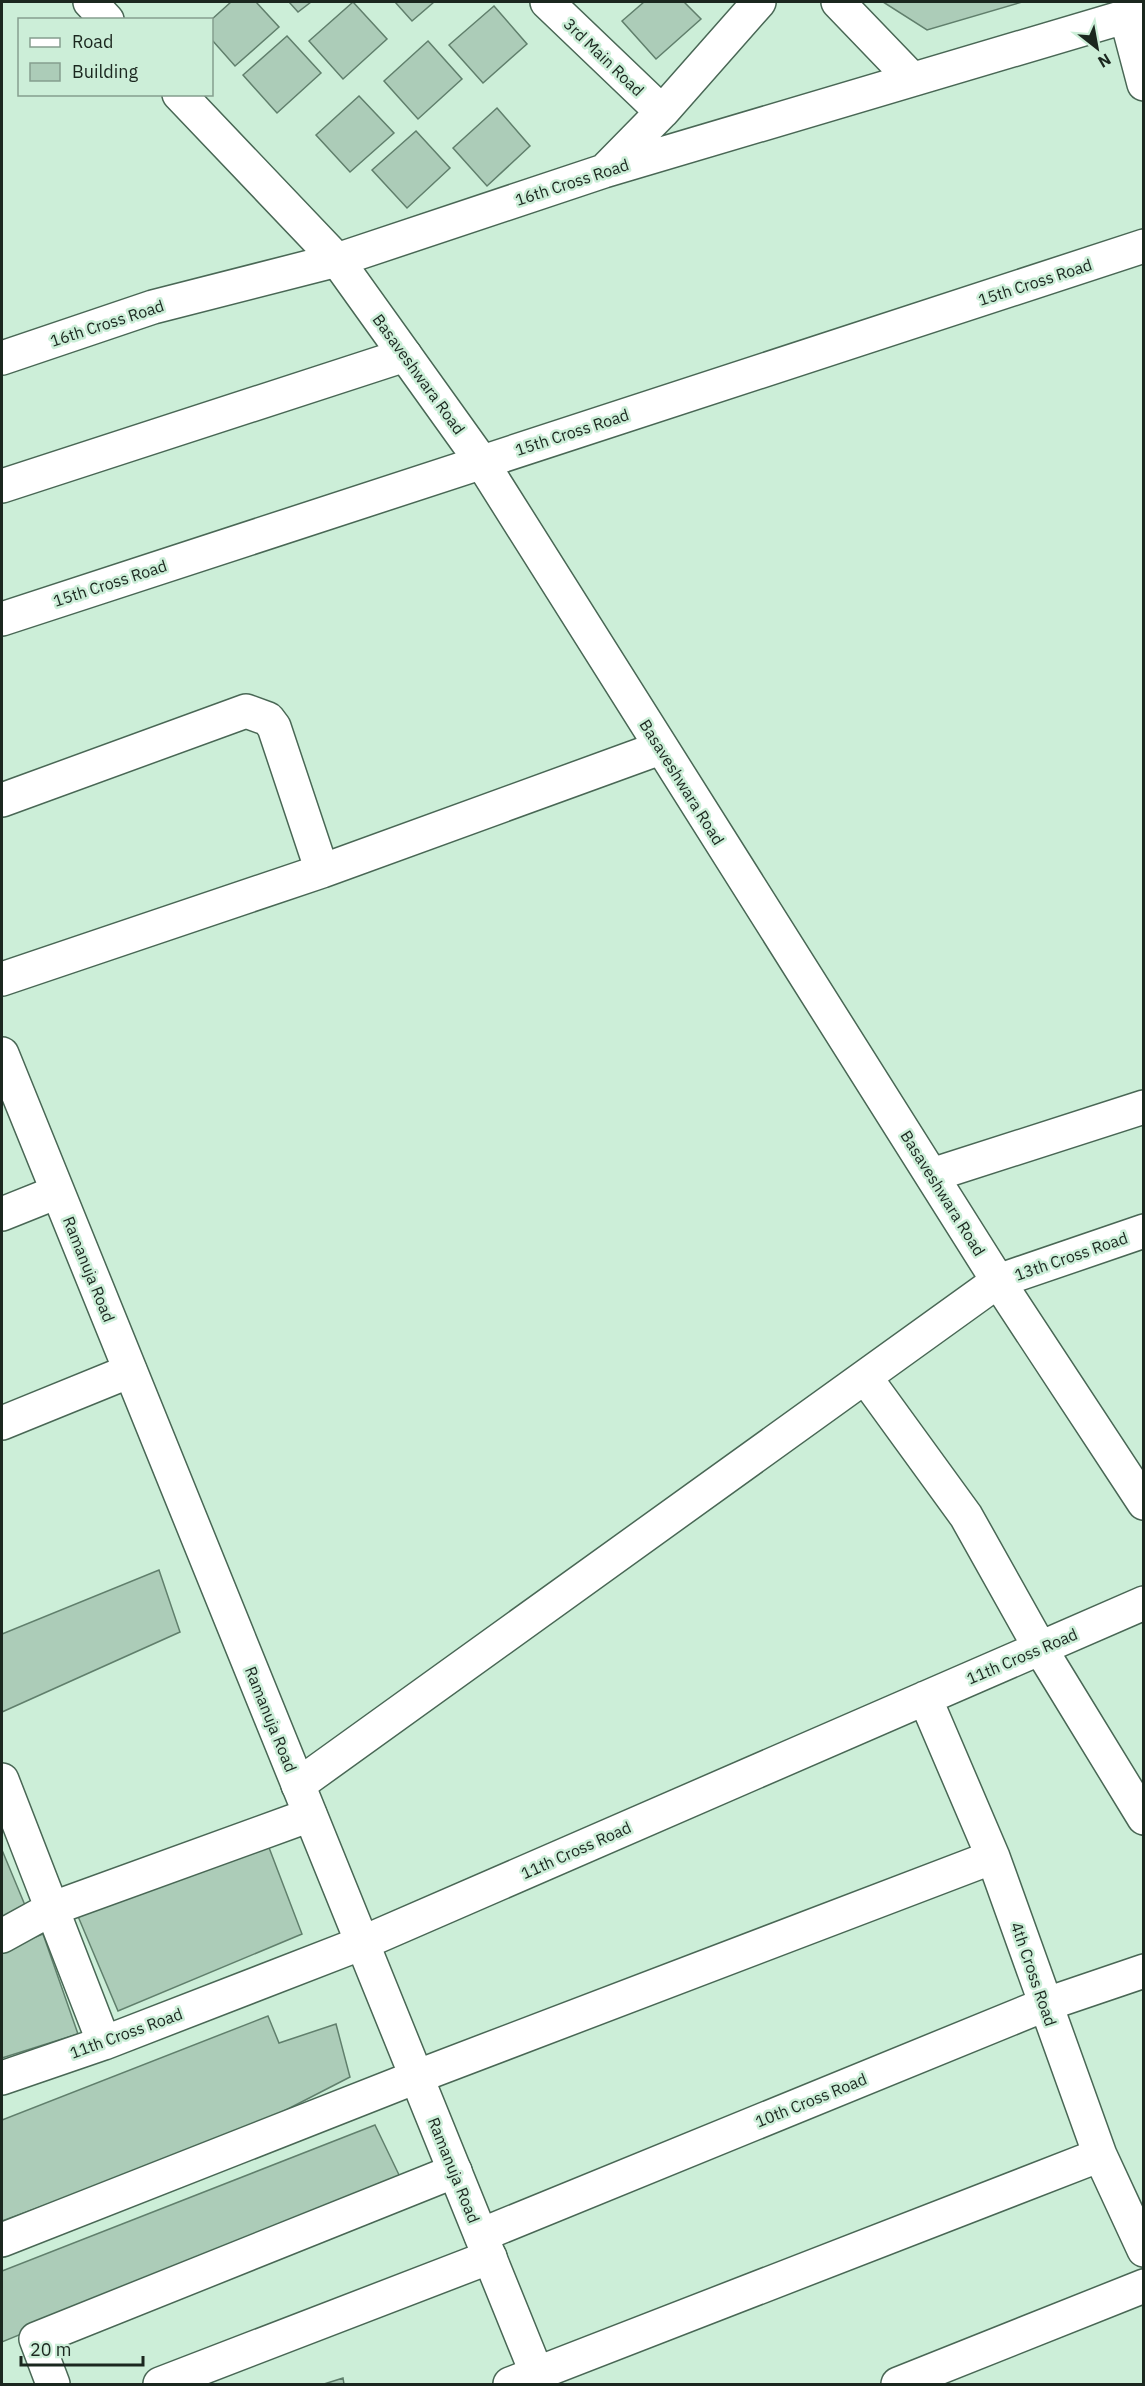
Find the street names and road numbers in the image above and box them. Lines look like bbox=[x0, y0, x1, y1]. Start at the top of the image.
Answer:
street label: 3rd Main Road bbox=[560, 14, 648, 100]
street label: 16th Cross Road bbox=[513, 154, 631, 210]
street label: 15th Cross Road bbox=[976, 254, 1094, 310]
street label: 16th Cross Road bbox=[48, 295, 166, 351]
street label: Basaveshwara Road bbox=[369, 310, 469, 438]
street label: 15th Cross Road bbox=[513, 404, 631, 460]
street label: 15th Cross Road bbox=[51, 555, 169, 611]
street label: Basaveshwara Road bbox=[635, 716, 729, 848]
street label: Basaveshwara Road bbox=[896, 1127, 990, 1259]
street label: Ramanuja Road bbox=[59, 1213, 119, 1325]
street label: 13th Cross Road bbox=[1012, 1227, 1130, 1285]
street label: 11th Cross Road bbox=[964, 1624, 1080, 1688]
street label: Ramanuja Road bbox=[241, 1663, 301, 1775]
street label: 11th Cross Road bbox=[518, 1817, 634, 1883]
street label: 4th Cross Road bbox=[1007, 1919, 1061, 2029]
street label: 11th Cross Road bbox=[67, 2003, 185, 2063]
street label: 10th Cross Road bbox=[752, 2069, 870, 2131]
street label: Ramanuja Road bbox=[424, 2114, 484, 2226]

